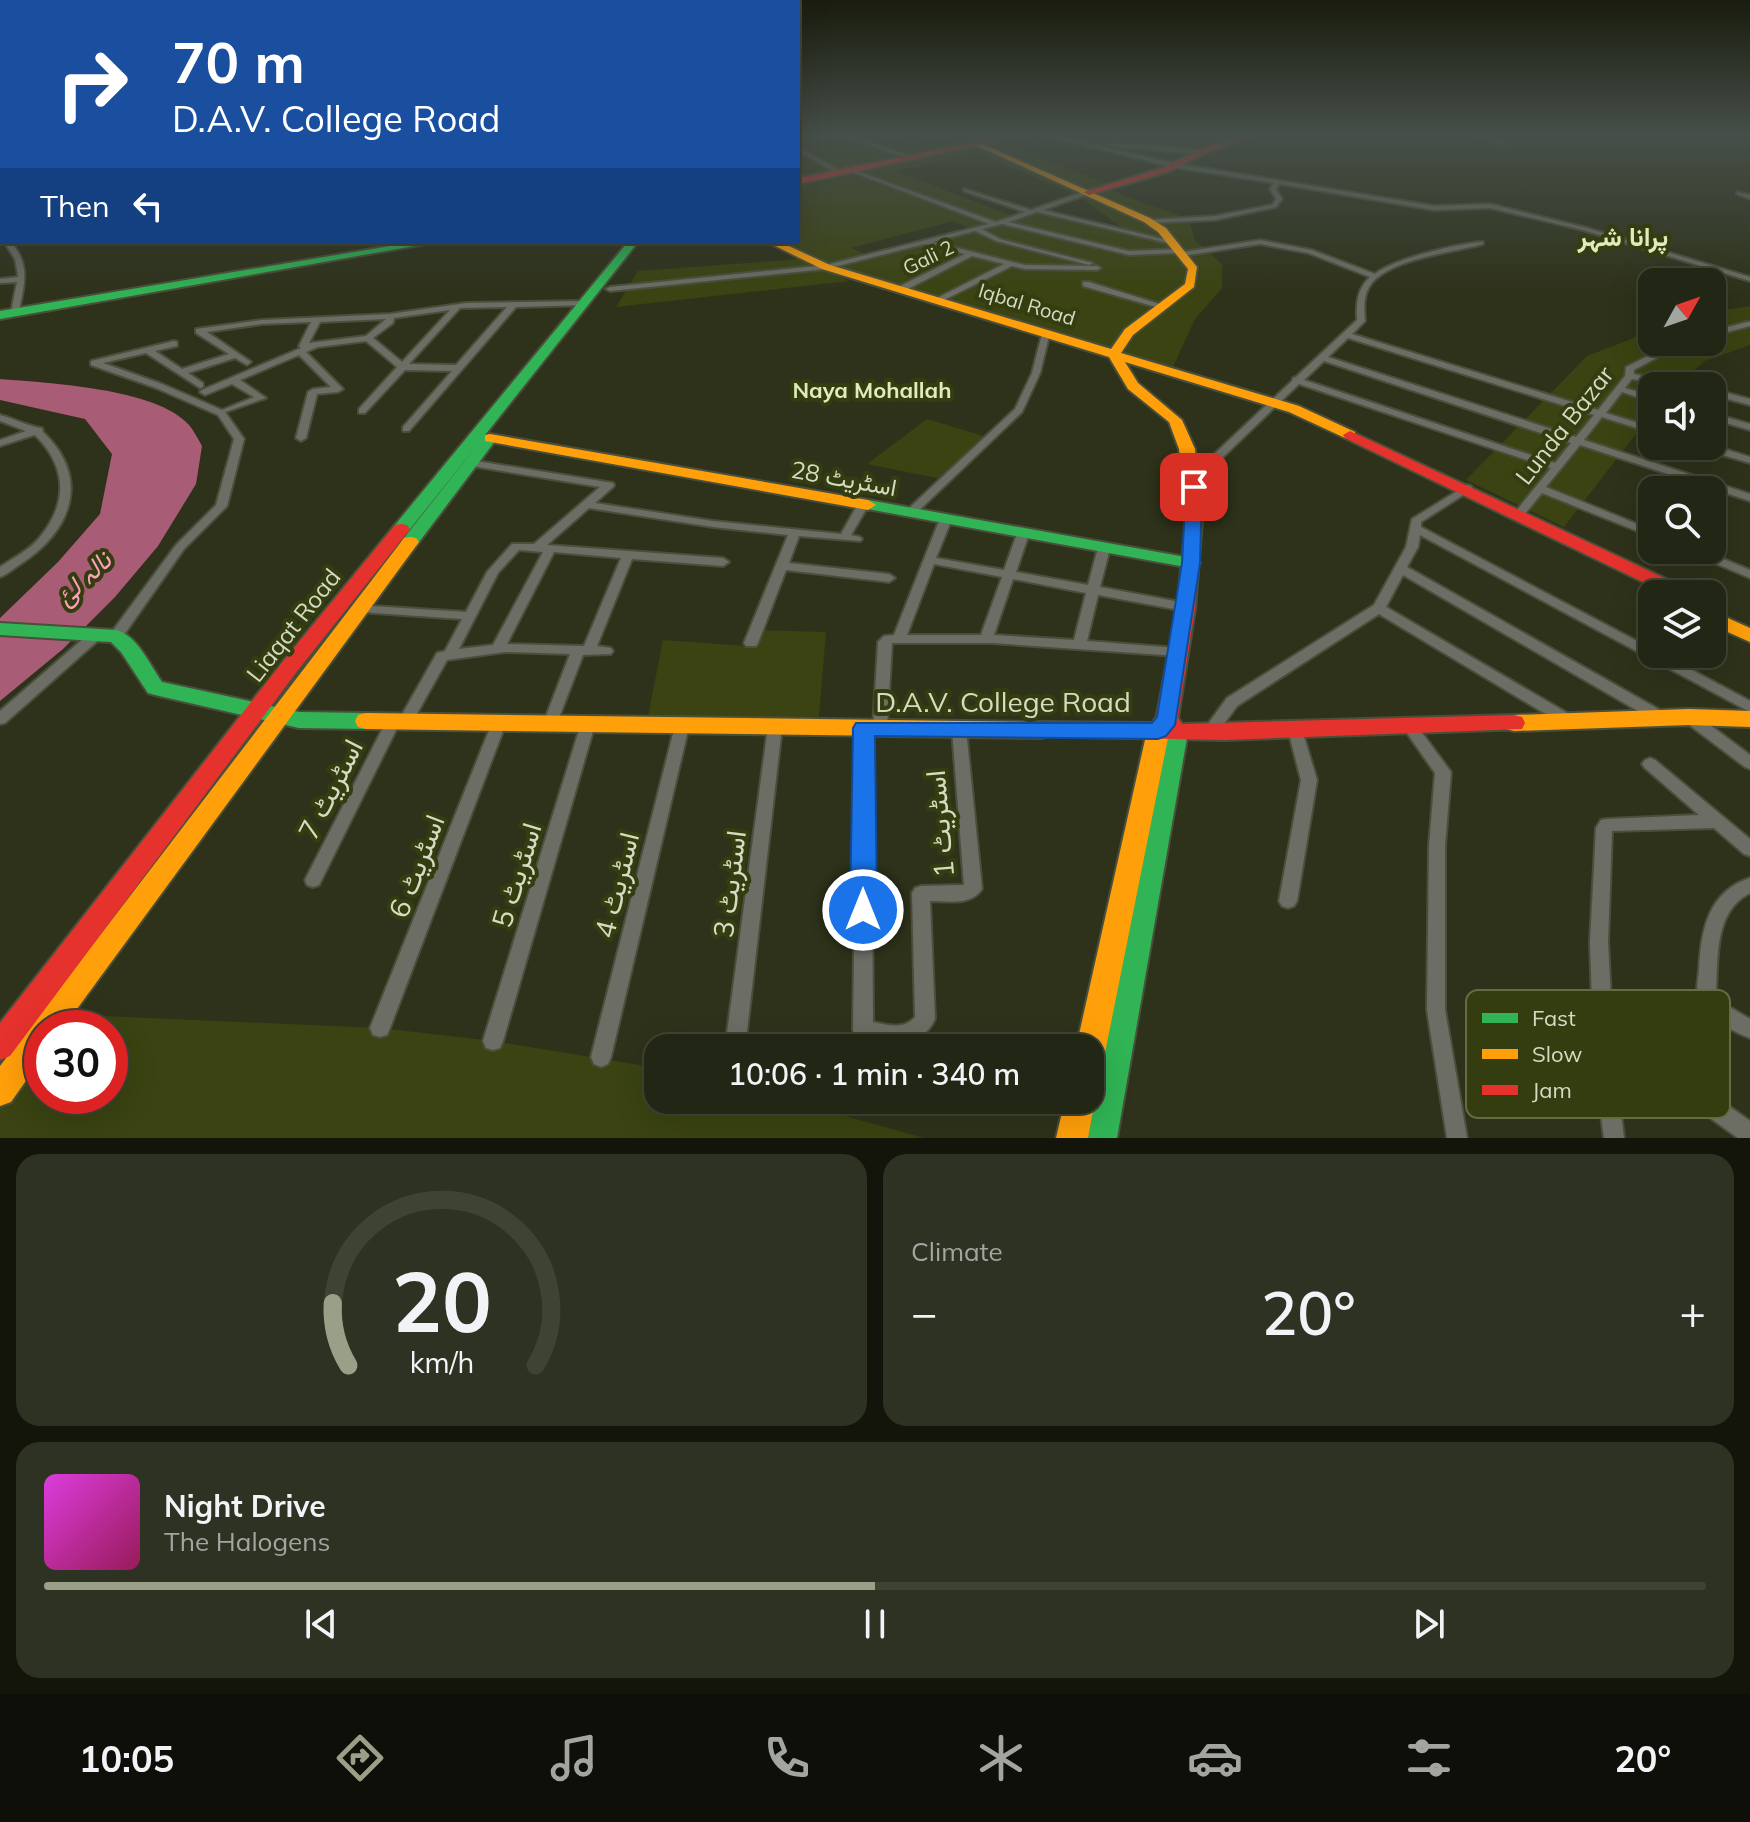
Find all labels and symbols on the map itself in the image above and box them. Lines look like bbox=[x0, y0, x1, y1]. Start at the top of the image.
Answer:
district label: پرانا شہر bbox=[1577, 220, 1668, 255]
street label: Gali 2 bbox=[899, 234, 957, 280]
north arrow bbox=[1638, 268, 1726, 356]
street label: Iqbal Road bbox=[975, 277, 1079, 331]
street label: Lunda Bazar bbox=[1508, 360, 1620, 490]
district label: Naya Mohallah bbox=[793, 376, 952, 404]
pin bbox=[1160, 453, 1228, 521]
street label: اسٹریٹ 28 bbox=[789, 454, 899, 503]
water label: نالہ لئ bbox=[48, 543, 119, 612]
street label: Liaqat Road bbox=[239, 562, 347, 688]
street label: D.A.V. College Road bbox=[875, 684, 1131, 719]
street label: اسٹریٹ 7 bbox=[290, 733, 371, 845]
street label: اسٹریٹ 1 bbox=[917, 769, 962, 879]
street label: اسٹریٹ 6 bbox=[380, 809, 453, 923]
street label: اسٹریٹ 5 bbox=[484, 818, 549, 932]
street label: اسٹریٹ 3 bbox=[705, 828, 754, 940]
street label: اسٹریٹ 4 bbox=[586, 829, 647, 942]
position arrow bbox=[821, 868, 905, 952]
legend bbox=[1466, 990, 1730, 1118]
text: Fast bbox=[1532, 1004, 1576, 1032]
speed limit sign: 30 bbox=[24, 1010, 128, 1114]
text: Slow bbox=[1532, 1040, 1582, 1068]
text: Jam bbox=[1532, 1076, 1572, 1104]

